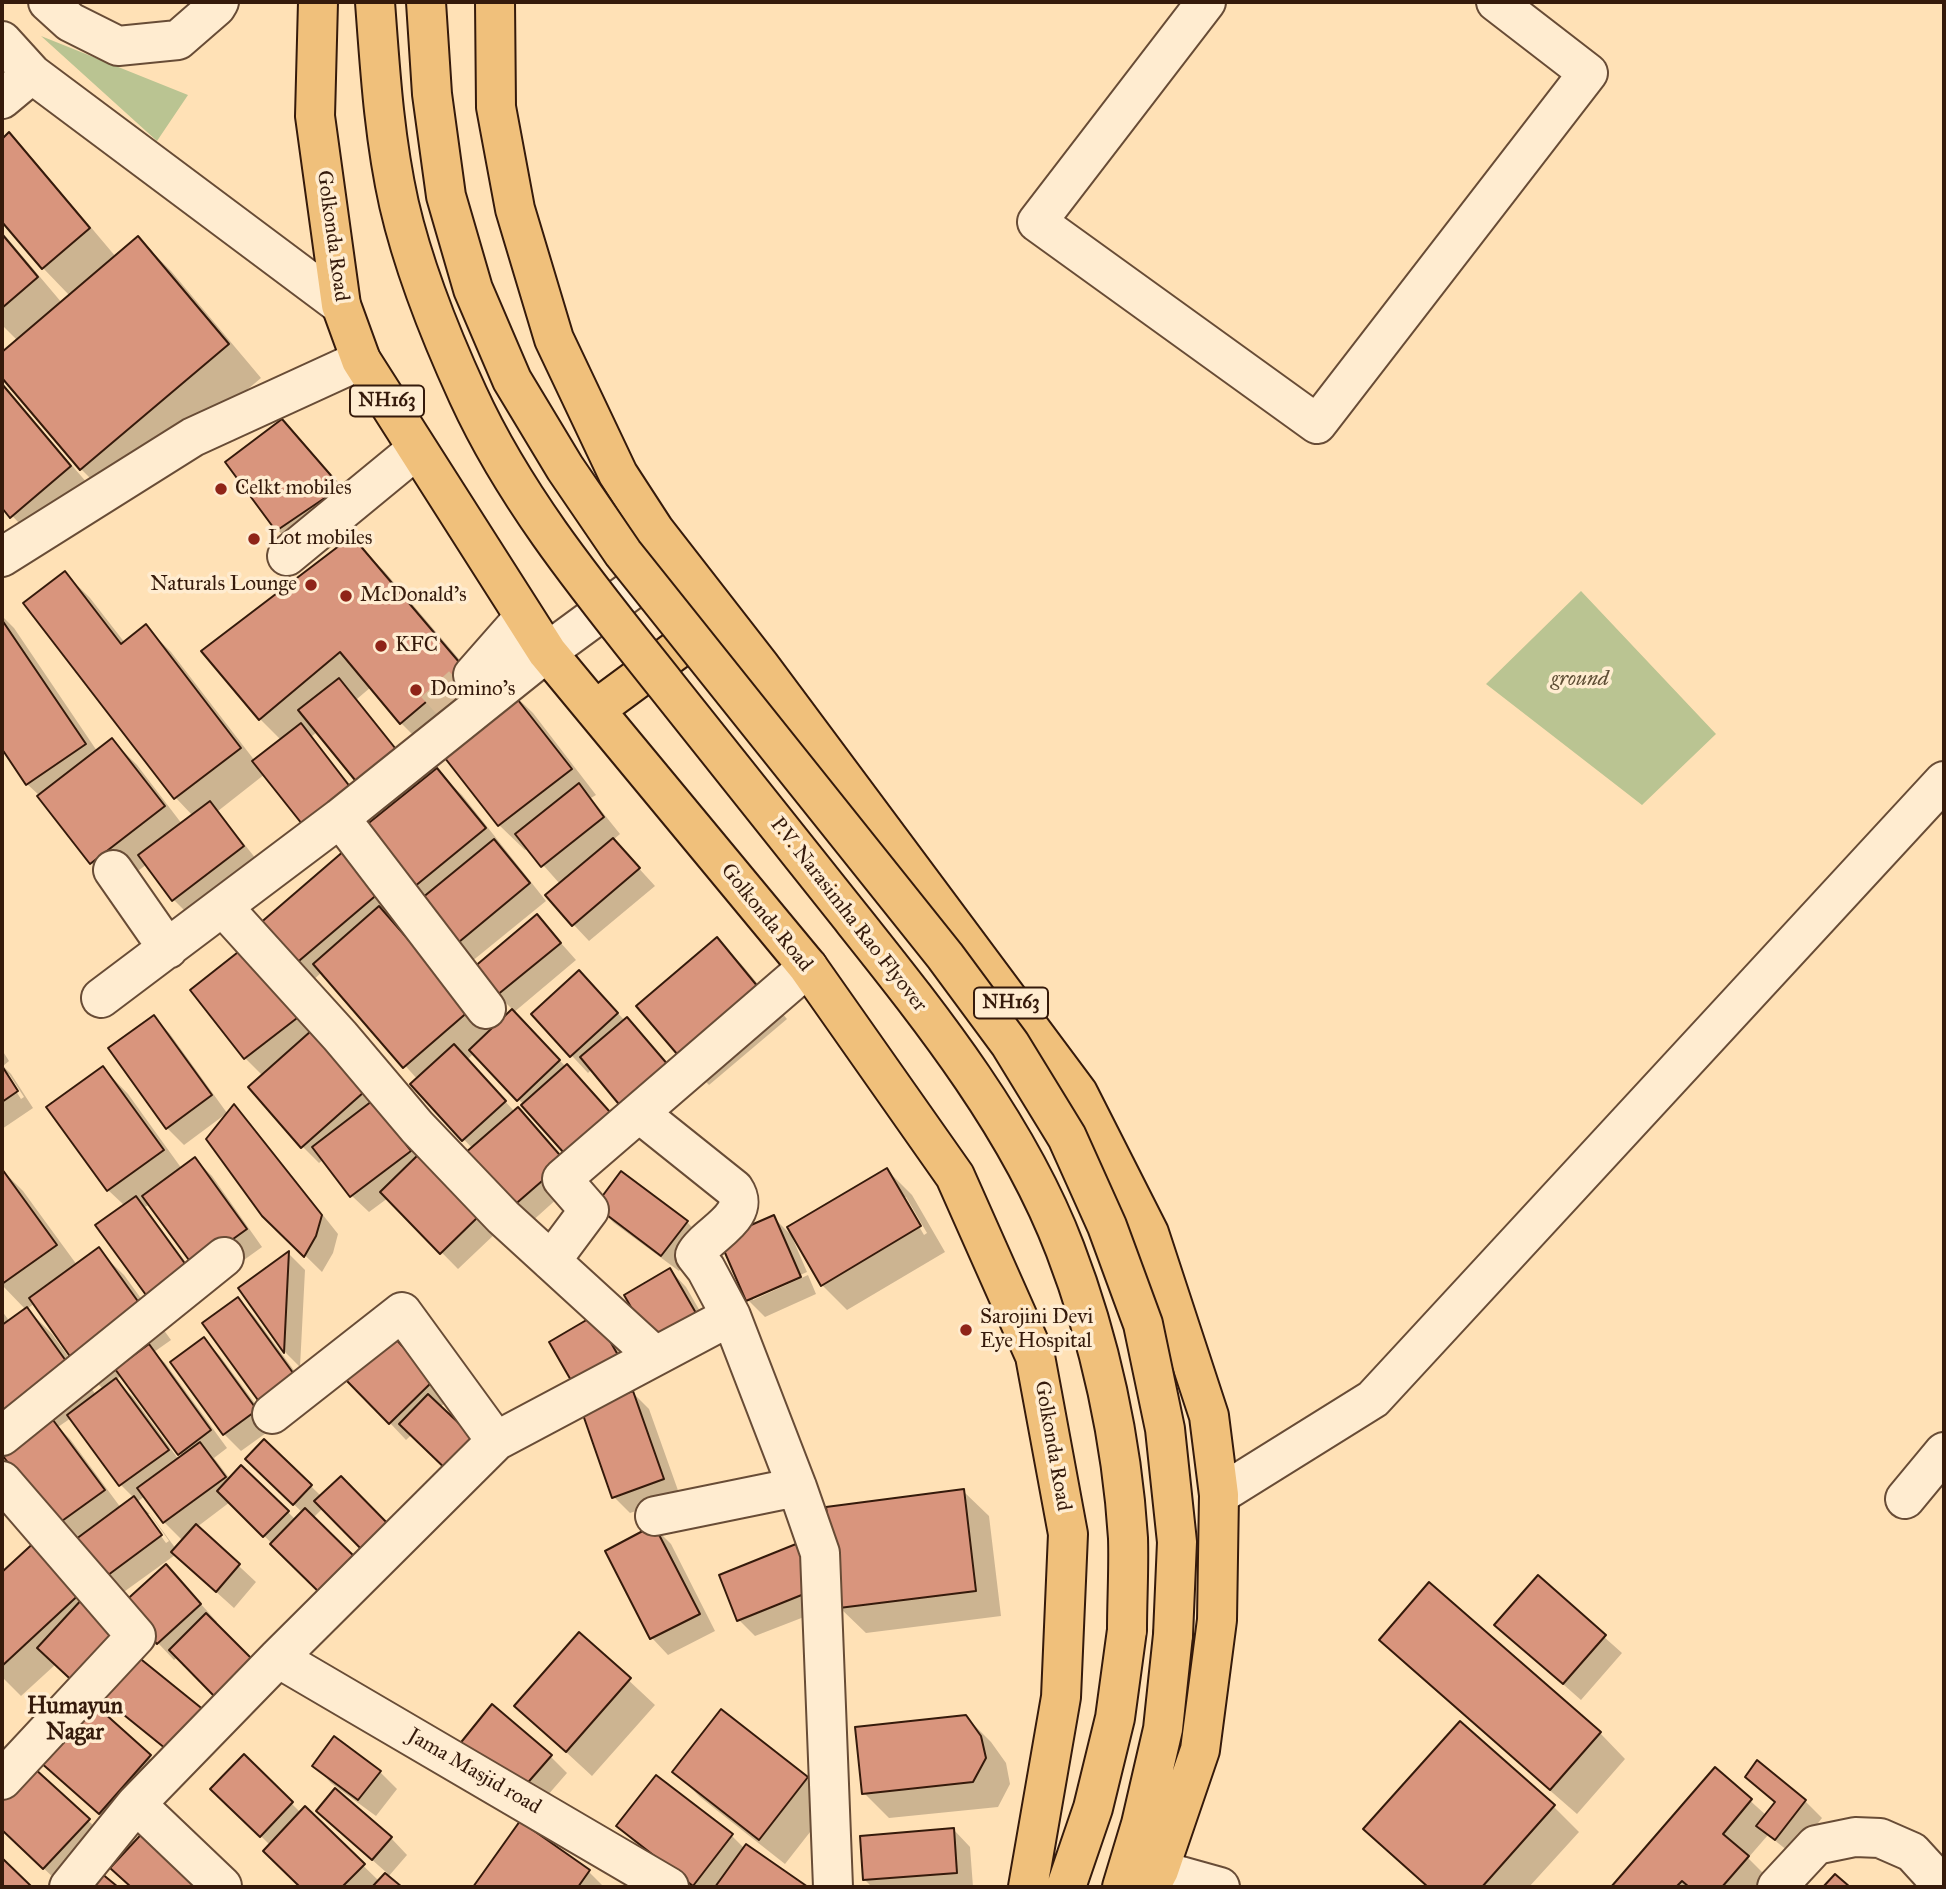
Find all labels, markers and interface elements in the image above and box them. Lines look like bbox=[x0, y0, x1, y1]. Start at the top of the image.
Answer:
street label: Golkonda Road bbox=[310, 169, 354, 303]
road number: NH163 bbox=[350, 386, 424, 416]
place label: Celkt mobiles bbox=[235, 476, 352, 502]
marker: Celkt mobiles bbox=[213, 481, 229, 497]
place label: Lot mobiles bbox=[268, 526, 372, 552]
marker: Lot mobiles bbox=[246, 531, 262, 547]
place label: Naturals Lounge bbox=[150, 572, 297, 598]
marker: Naturals Lounge bbox=[303, 577, 319, 593]
place label: McDonald's bbox=[360, 583, 467, 609]
marker: McDonald's bbox=[338, 588, 354, 604]
place label: KFC bbox=[395, 633, 438, 659]
marker: KFC bbox=[373, 638, 389, 654]
park label: ground bbox=[1551, 667, 1609, 693]
place label: Domino's bbox=[430, 677, 515, 703]
marker: Domino's bbox=[408, 682, 424, 698]
street label: P.V. Narasimha Rao Flyover bbox=[764, 813, 932, 1017]
street label: Golkonda Road bbox=[715, 859, 817, 977]
road number: NH163 bbox=[974, 987, 1048, 1018]
place label: Sarojini Devi Eye Hospital bbox=[980, 1305, 1093, 1355]
marker: Sarojini Devi Eye Hospital bbox=[958, 1322, 974, 1338]
street label: Golkonda Road bbox=[1028, 1379, 1076, 1513]
district label: Humayun Nagar bbox=[27, 1693, 123, 1747]
street label: Jama Masjid road bbox=[403, 1724, 545, 1820]

